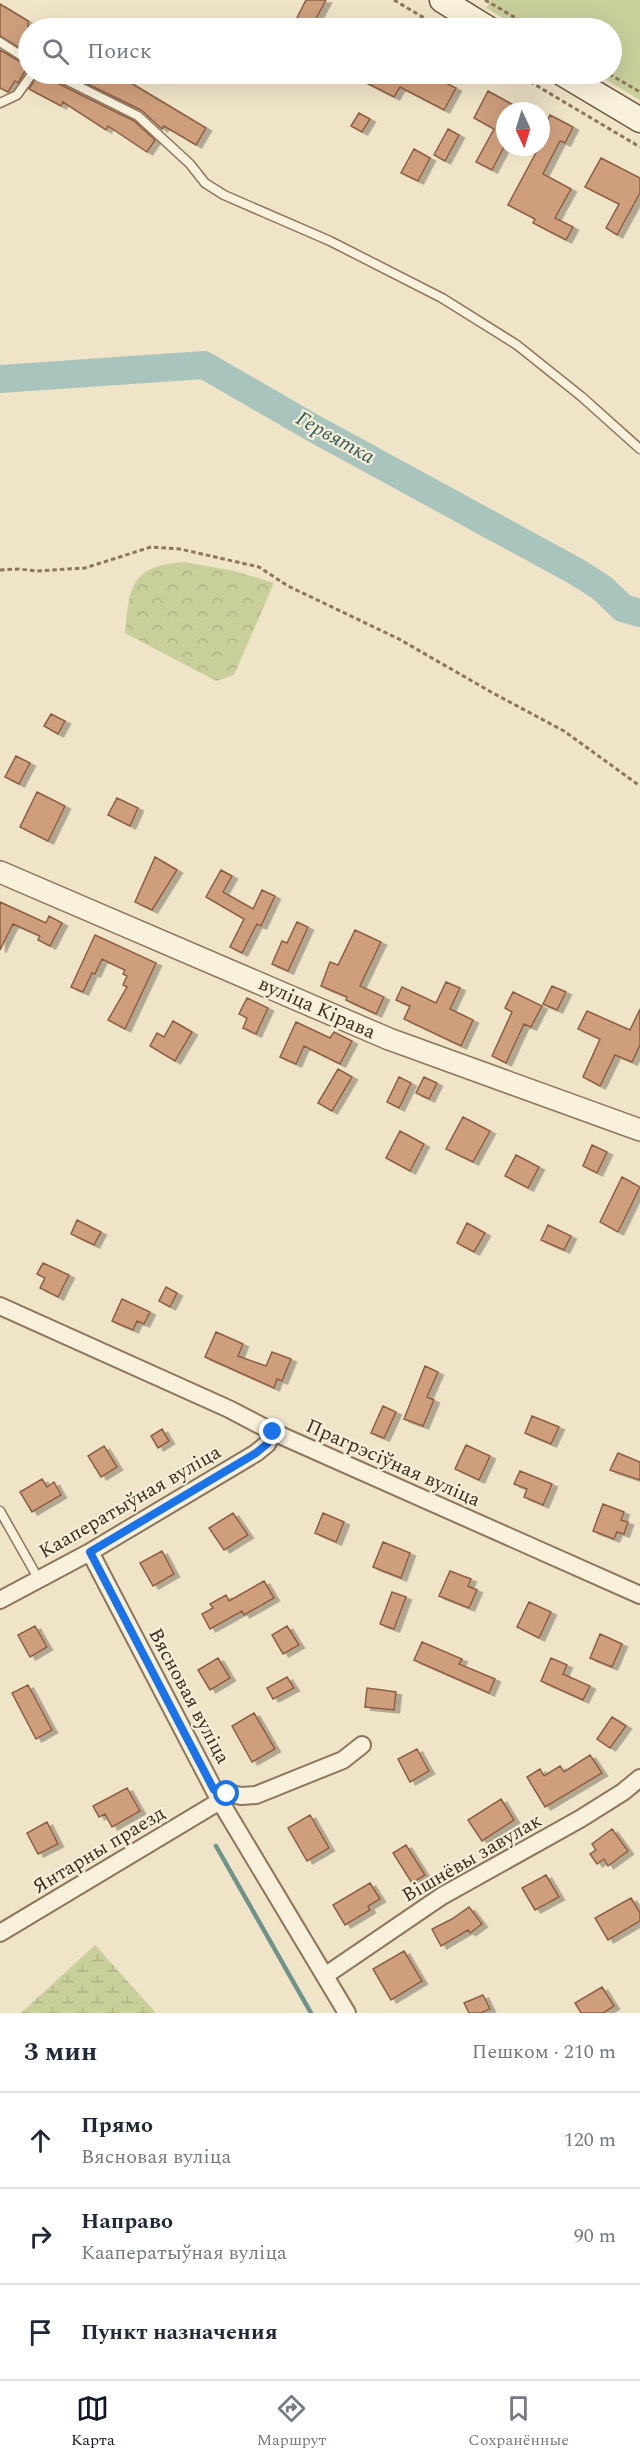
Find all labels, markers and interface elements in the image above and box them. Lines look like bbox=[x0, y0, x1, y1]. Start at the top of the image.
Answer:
search box bbox=[18, 18, 622, 84]
icon: search bbox=[39, 35, 72, 68]
text: Поиск bbox=[87, 35, 152, 68]
north arrow bbox=[496, 102, 550, 156]
water label: Гервятка bbox=[290, 403, 381, 473]
street label: вуліца Кірава bbox=[254, 969, 381, 1047]
street label: Прагрэсіўная вуліца bbox=[301, 1411, 485, 1515]
route end bbox=[259, 1418, 285, 1444]
street label: Кааператыўная вуліца bbox=[33, 1437, 227, 1566]
street label: Вясновая вуліца bbox=[140, 1623, 238, 1770]
route start bbox=[213, 1780, 239, 1806]
street label: Янтарны праезд bbox=[27, 1798, 171, 1902]
street label: Вішнёвы завулак bbox=[396, 1806, 548, 1910]
text: 3 мин bbox=[24, 2032, 97, 2072]
text: Пешком · 210 m bbox=[472, 2037, 616, 2067]
text: Прямо bbox=[81, 2109, 153, 2142]
icon: ahead bbox=[24, 2124, 57, 2157]
text: 120 m bbox=[564, 2125, 616, 2155]
text: Вясновая вуліца bbox=[81, 2142, 231, 2172]
text: Направо bbox=[81, 2205, 173, 2238]
icon: right bbox=[24, 2220, 57, 2253]
text: 90 m bbox=[574, 2221, 616, 2251]
text: Кааператыўная вуліца bbox=[81, 2238, 287, 2268]
icon: arrive bbox=[24, 2316, 57, 2349]
text: Пункт назначения bbox=[81, 2316, 278, 2349]
tab: Карта bbox=[71, 2392, 115, 2452]
tab: Маршрут bbox=[257, 2392, 326, 2452]
tab: Сохранённые bbox=[468, 2392, 569, 2452]

